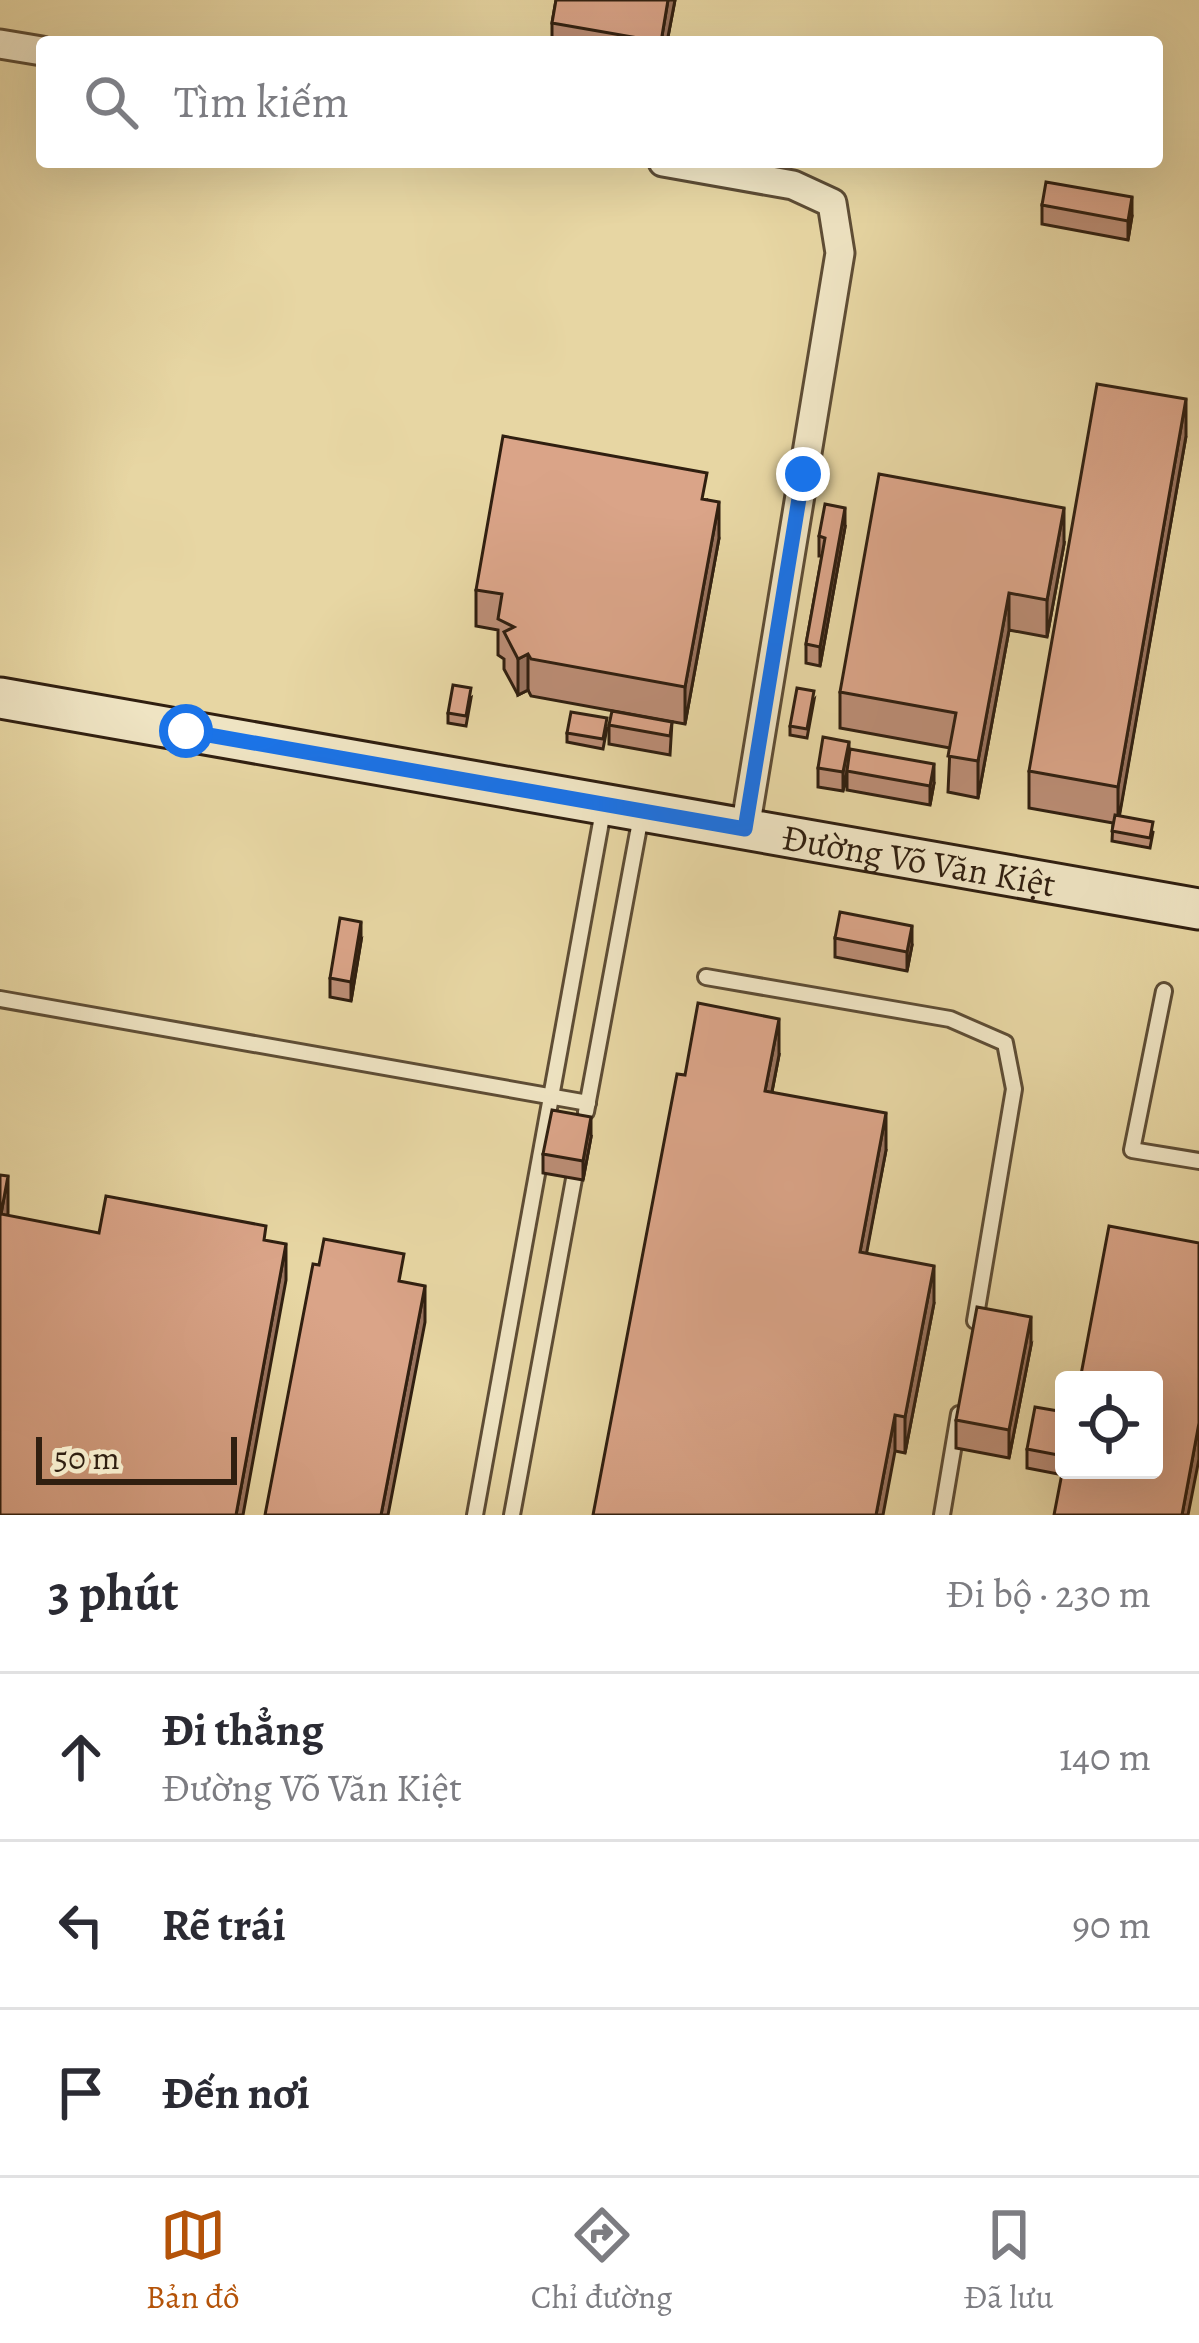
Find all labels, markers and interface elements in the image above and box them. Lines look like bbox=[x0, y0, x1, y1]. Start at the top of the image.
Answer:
search box bbox=[36, 36, 1163, 168]
icon: search bbox=[78, 69, 144, 135]
text: Tìm kiếm bbox=[174, 71, 349, 133]
route end bbox=[776, 447, 830, 501]
route start bbox=[159, 704, 213, 758]
street label: Đường Võ Văn Kiệt bbox=[778, 812, 1060, 908]
map controls bbox=[1055, 1371, 1163, 1479]
button: locate bbox=[1055, 1371, 1163, 1479]
scale bar bbox=[36, 1431, 237, 1484]
text: 50 m bbox=[54, 1435, 120, 1480]
text: 3 phút bbox=[48, 1558, 179, 1628]
text: Đi bộ · 230 m bbox=[946, 1567, 1151, 1620]
text: Đi thẳng bbox=[162, 1699, 324, 1761]
icon: ahead bbox=[48, 1724, 114, 1790]
text: 140 m bbox=[1059, 1730, 1151, 1783]
text: Đường Võ Văn Kiệt bbox=[162, 1761, 462, 1814]
icon: left bbox=[48, 1892, 114, 1958]
text: Rẽ trái bbox=[162, 1894, 286, 1956]
text: 90 m bbox=[1072, 1898, 1151, 1951]
icon: arrive bbox=[48, 2060, 114, 2126]
text: Đến nơi bbox=[162, 2062, 310, 2124]
tab: Bản đồ bbox=[146, 2202, 240, 2319]
tab: Chỉ đường bbox=[531, 2202, 673, 2319]
tab: Đã lưu bbox=[964, 2202, 1053, 2319]

